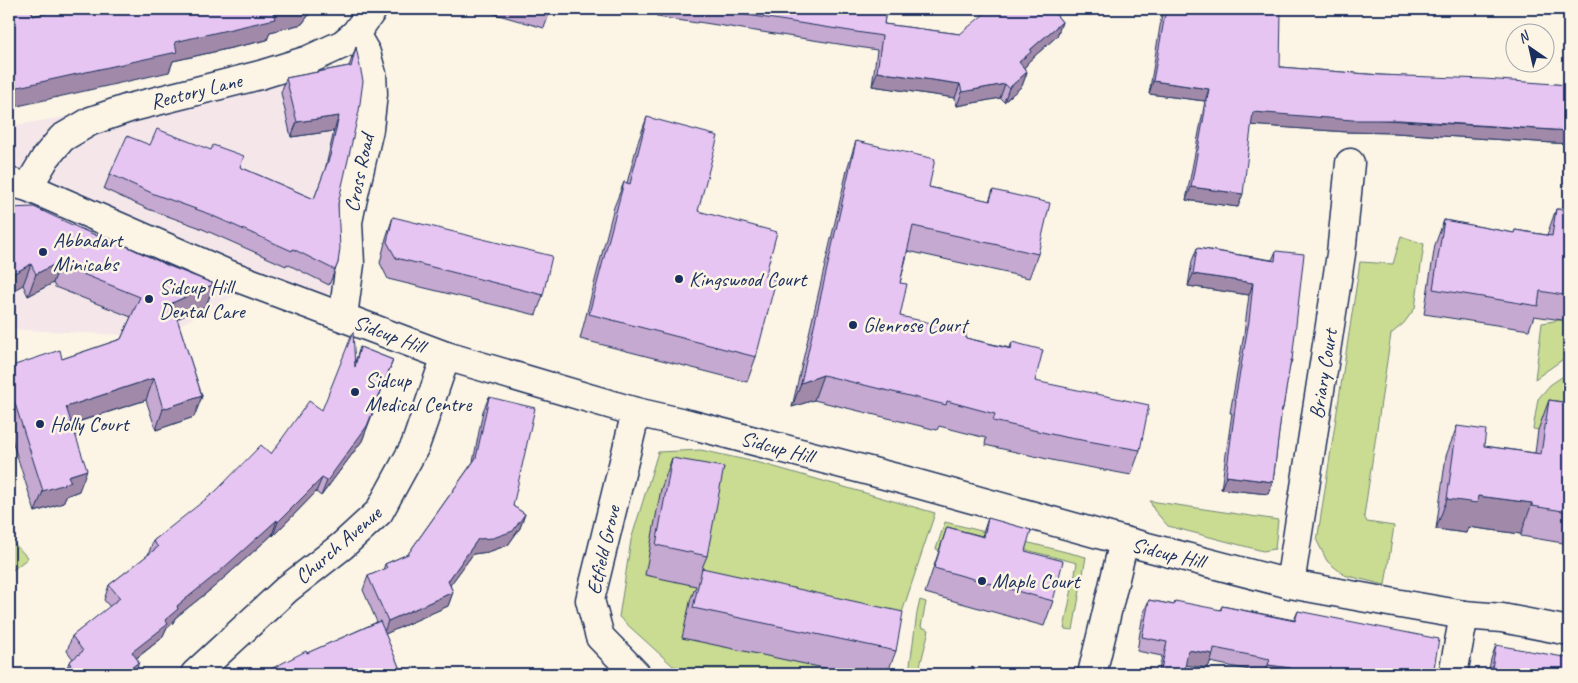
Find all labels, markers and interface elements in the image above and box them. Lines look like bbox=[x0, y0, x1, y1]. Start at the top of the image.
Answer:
north arrow bbox=[1506, 22, 1556, 72]
text: N bbox=[1515, 27, 1533, 47]
street label: Rectory Lane bbox=[148, 67, 247, 115]
street label: Cross Road bbox=[338, 128, 381, 214]
place label: Abbadart Minicabs bbox=[53, 227, 124, 277]
marker: Abbadart Minicabs bbox=[37, 246, 49, 258]
place label: Kingswood Court bbox=[689, 266, 808, 292]
marker: Kingswood Court bbox=[673, 273, 685, 285]
place label: Sidcup Hill Dental Care bbox=[159, 274, 247, 324]
marker: Sidcup Hill Dental Care bbox=[143, 293, 155, 305]
street label: Sidcup Hill bbox=[350, 309, 431, 361]
place label: Glenrose Court bbox=[863, 312, 970, 338]
marker: Glenrose Court bbox=[847, 319, 859, 331]
street label: Briary Court bbox=[1303, 325, 1343, 421]
place label: Sidcup Medical Centre bbox=[365, 367, 472, 417]
marker: Sidcup Medical Centre bbox=[349, 386, 361, 398]
place label: Holly Court bbox=[50, 411, 130, 437]
marker: Holly Court bbox=[34, 418, 46, 430]
street label: Sidcup Hill bbox=[738, 425, 819, 470]
street label: Church Avenue bbox=[289, 500, 387, 590]
street label: Etfield Grove bbox=[580, 502, 626, 597]
street label: Sidcup Hill bbox=[1129, 531, 1210, 575]
place label: Maple Court bbox=[992, 568, 1082, 594]
marker: Maple Court bbox=[976, 575, 988, 587]

